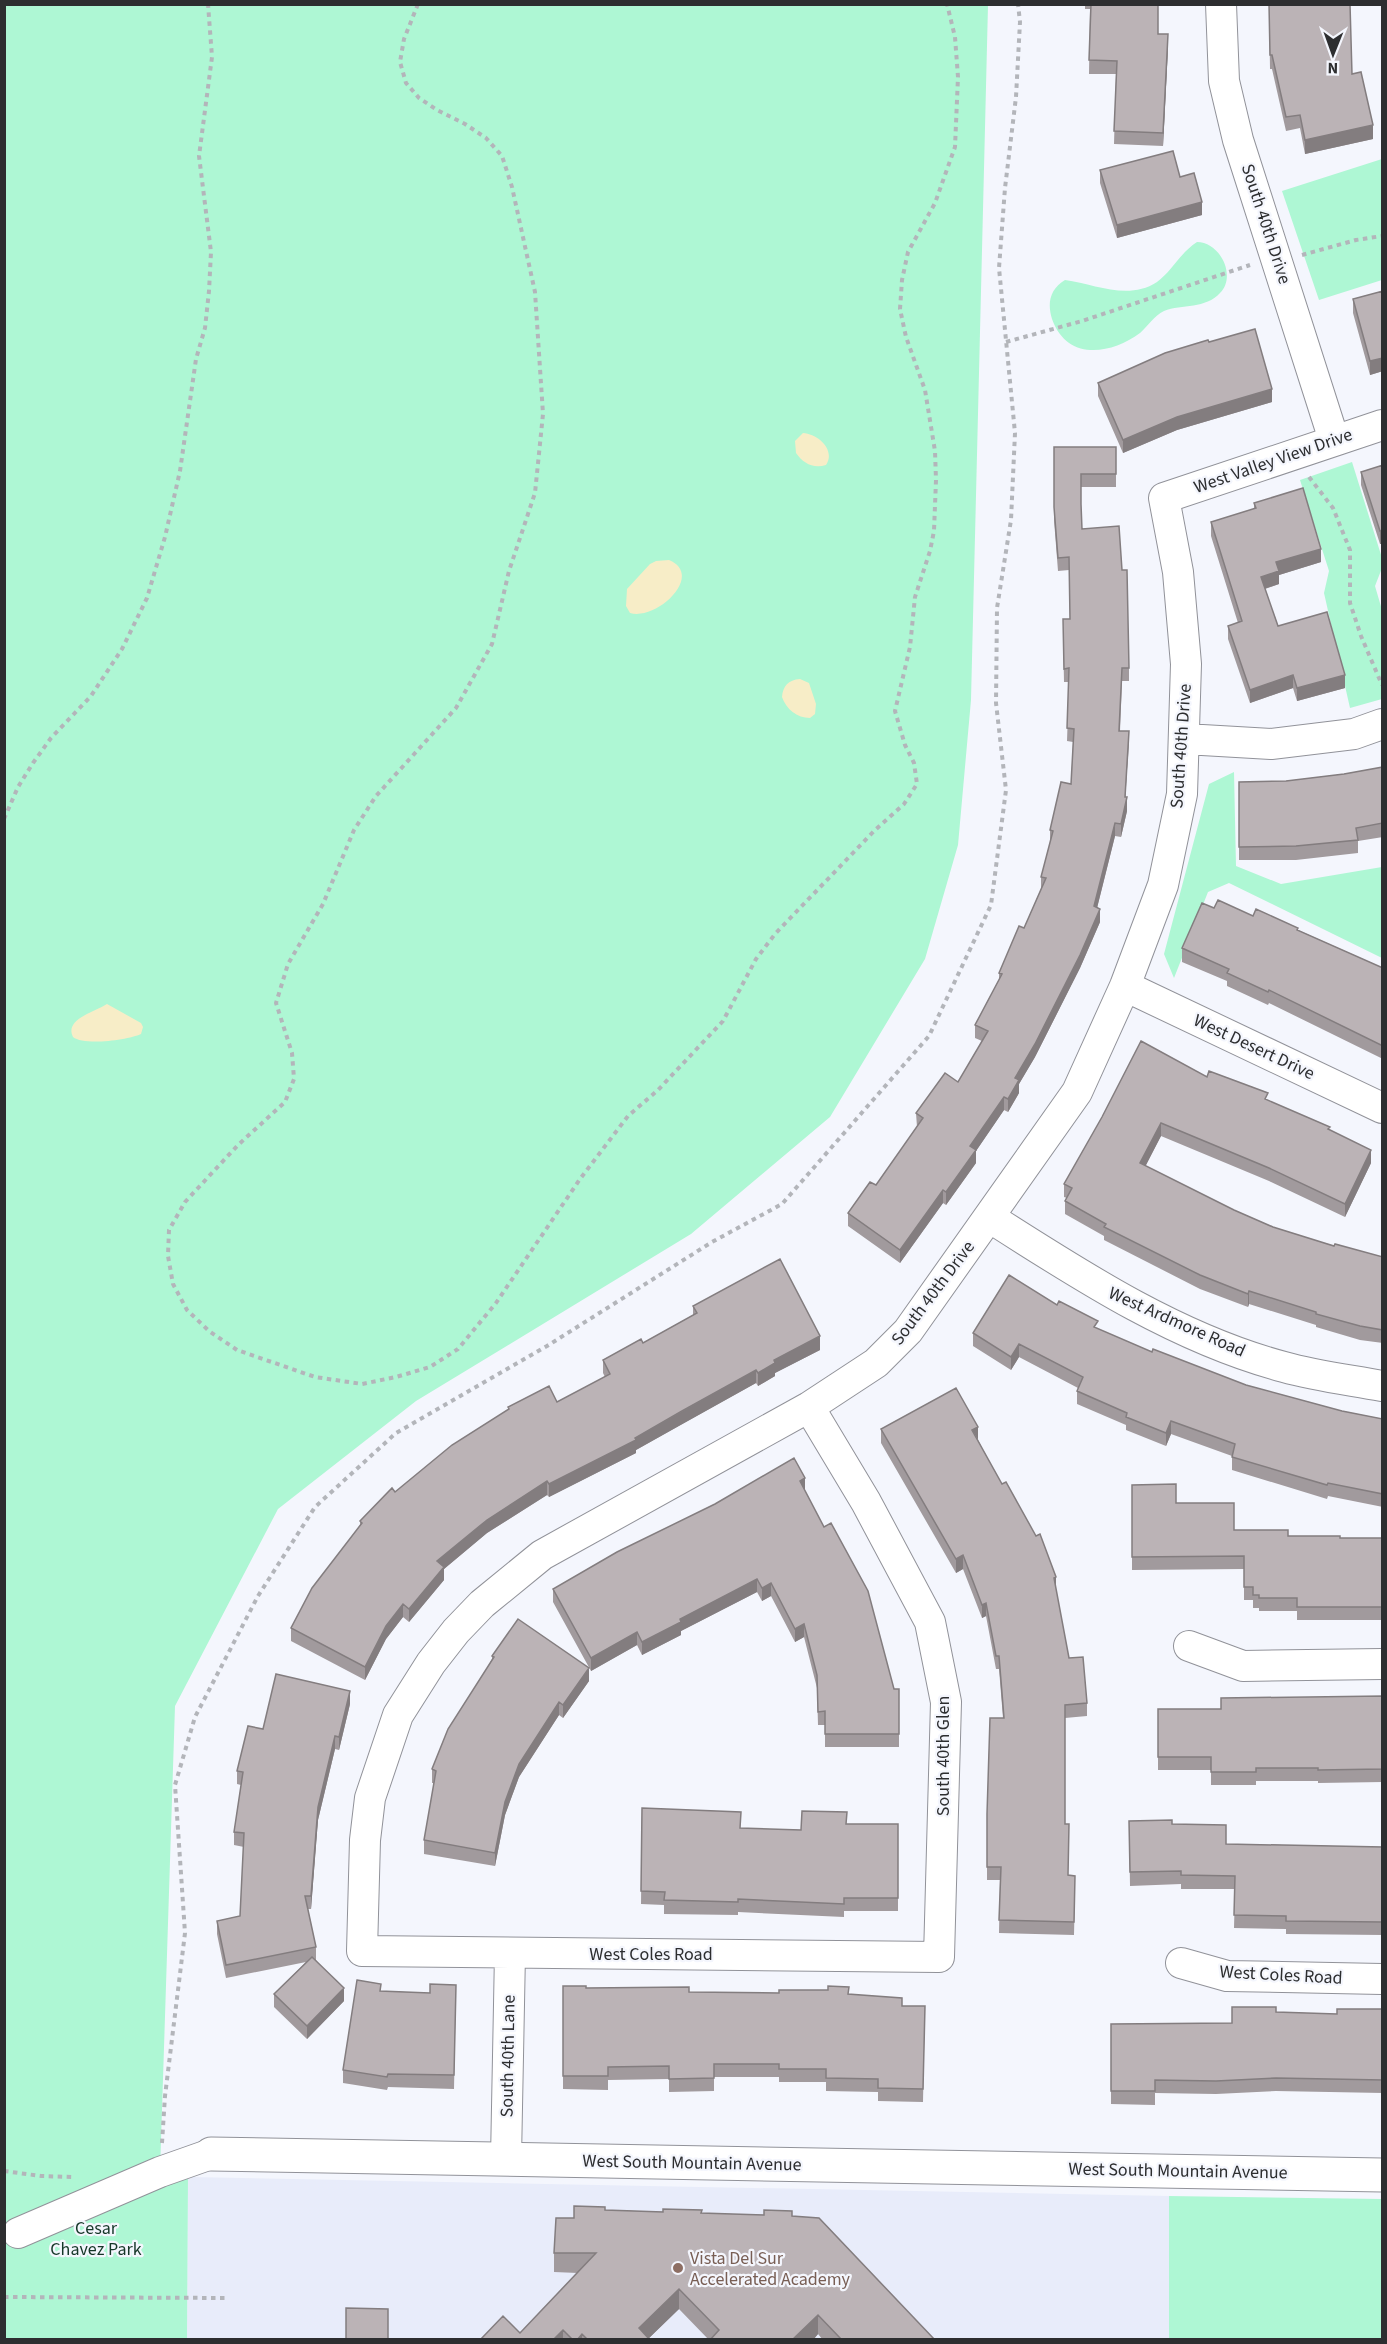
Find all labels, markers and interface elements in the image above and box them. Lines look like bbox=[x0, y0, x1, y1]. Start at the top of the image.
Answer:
north arrow bbox=[1303, 24, 1363, 84]
text: N bbox=[1327, 57, 1338, 79]
street label: South 40th Drive bbox=[1235, 161, 1297, 287]
street label: West Valley View Drive bbox=[1190, 422, 1356, 500]
street label: South 40th Drive bbox=[1164, 683, 1198, 809]
street label: West Desert Drive bbox=[1189, 1008, 1319, 1086]
street label: South 40th Drive bbox=[885, 1235, 981, 1350]
street label: West Ardmore Road bbox=[1104, 1281, 1250, 1363]
street label: South 40th Glen bbox=[931, 1696, 956, 1816]
street label: West Coles Road bbox=[589, 1942, 713, 1967]
street label: West Coles Road bbox=[1219, 1959, 1343, 1991]
street label: South 40th Lane bbox=[494, 1994, 522, 2118]
street label: West South Mountain Avenue bbox=[582, 2149, 802, 2177]
street label: West South Mountain Avenue bbox=[1068, 2157, 1288, 2185]
park label: Cesar Chavez Park bbox=[50, 2216, 142, 2262]
place label: Vista Del Sur Accelerated Academy bbox=[690, 2246, 851, 2292]
marker: Vista Del Sur Accelerated Academy bbox=[671, 2261, 685, 2275]

